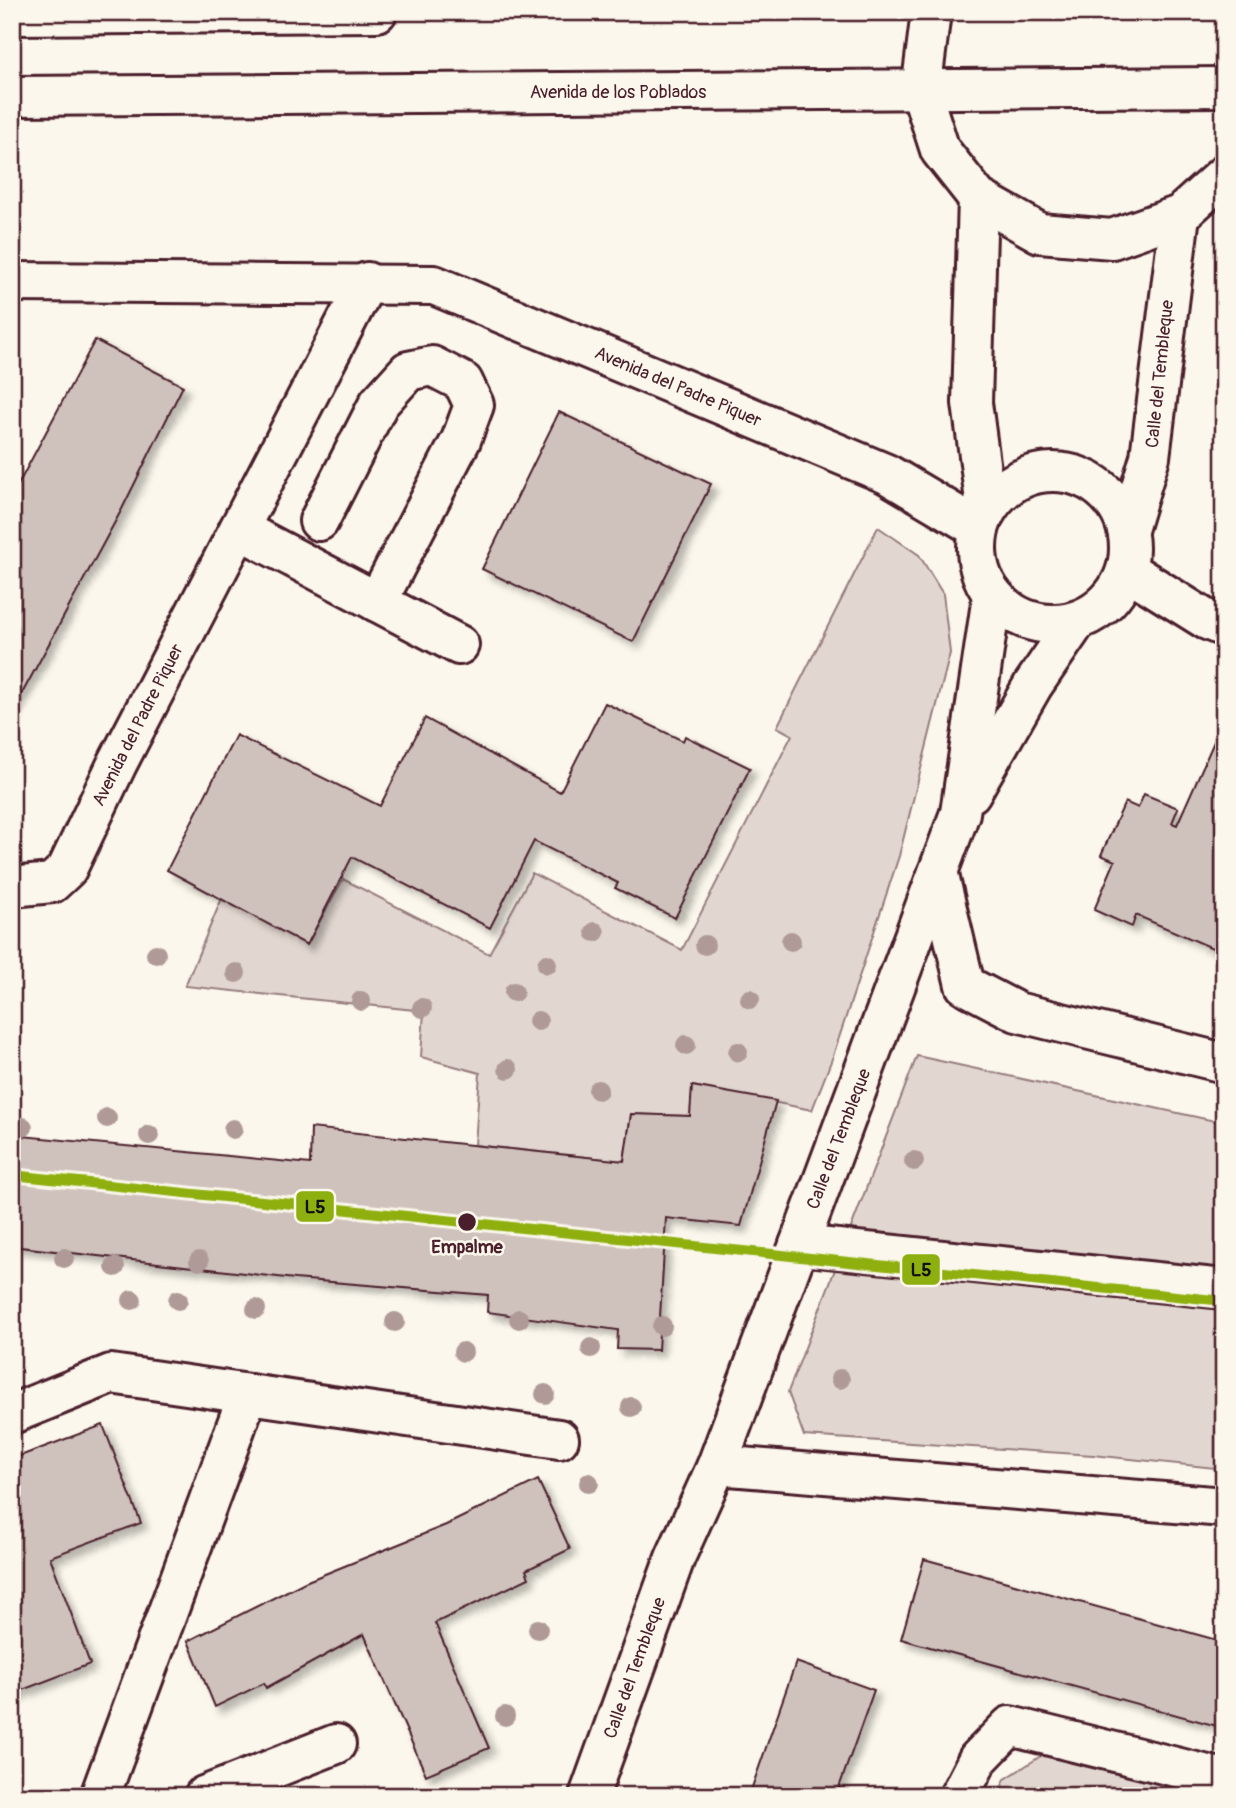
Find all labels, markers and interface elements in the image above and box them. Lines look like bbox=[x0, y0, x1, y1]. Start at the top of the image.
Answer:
street label: Avenida de los Poblados bbox=[530, 81, 706, 104]
street label: Calle del Tembleque bbox=[1141, 299, 1179, 449]
street label: Avenida del Padre Piquer bbox=[591, 341, 765, 433]
street label: Avenida del Padre Piquer bbox=[87, 640, 189, 810]
street label: Calle del Tembleque bbox=[802, 1065, 876, 1213]
line badge: L5 bbox=[295, 1190, 335, 1223]
text: L5 bbox=[304, 1195, 326, 1219]
marker: Empalme bbox=[456, 1211, 478, 1233]
place label: Empalme bbox=[431, 1236, 504, 1259]
line badge: L5 bbox=[901, 1253, 941, 1286]
text: L5 bbox=[910, 1258, 932, 1282]
street label: Calle del Tembleque bbox=[599, 1594, 671, 1742]

